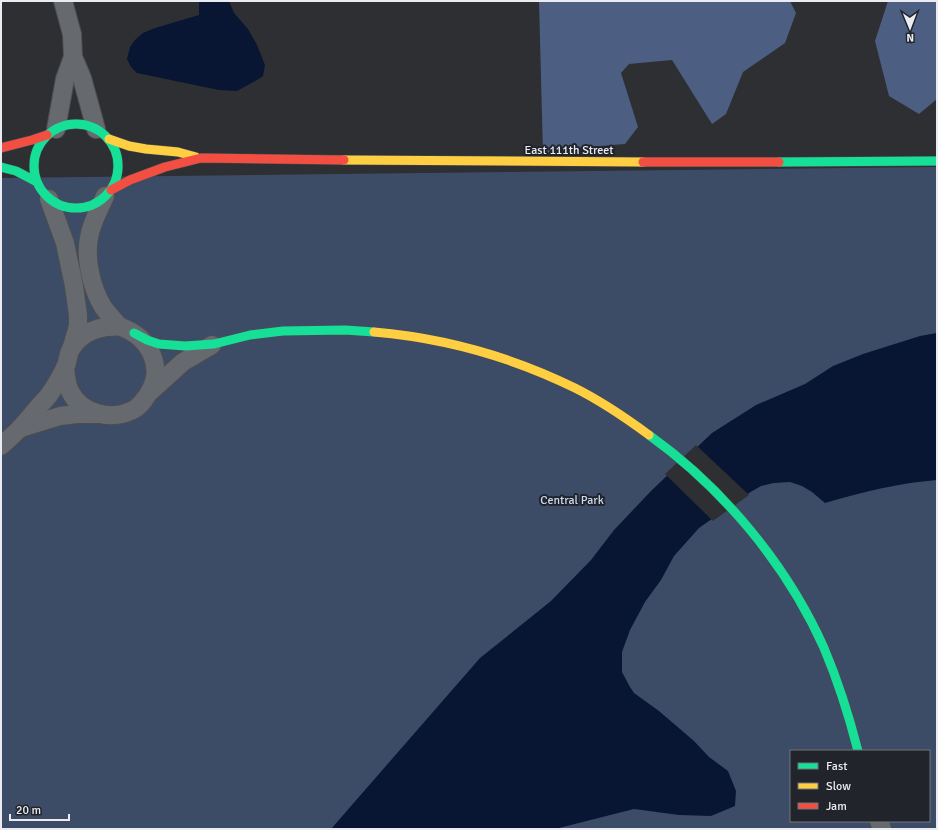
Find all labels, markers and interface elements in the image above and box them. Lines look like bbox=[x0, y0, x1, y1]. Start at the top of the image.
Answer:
north arrow bbox=[890, 8, 930, 48]
text: N bbox=[906, 31, 914, 44]
street label: East 111th Street bbox=[525, 143, 613, 158]
park label: Central Park bbox=[540, 493, 604, 508]
legend bbox=[790, 750, 930, 822]
text: Fast bbox=[826, 759, 847, 774]
text: Slow bbox=[826, 779, 851, 794]
scale bar bbox=[10, 796, 69, 822]
text: Jam bbox=[826, 799, 847, 814]
text: 20 m bbox=[16, 803, 41, 818]

